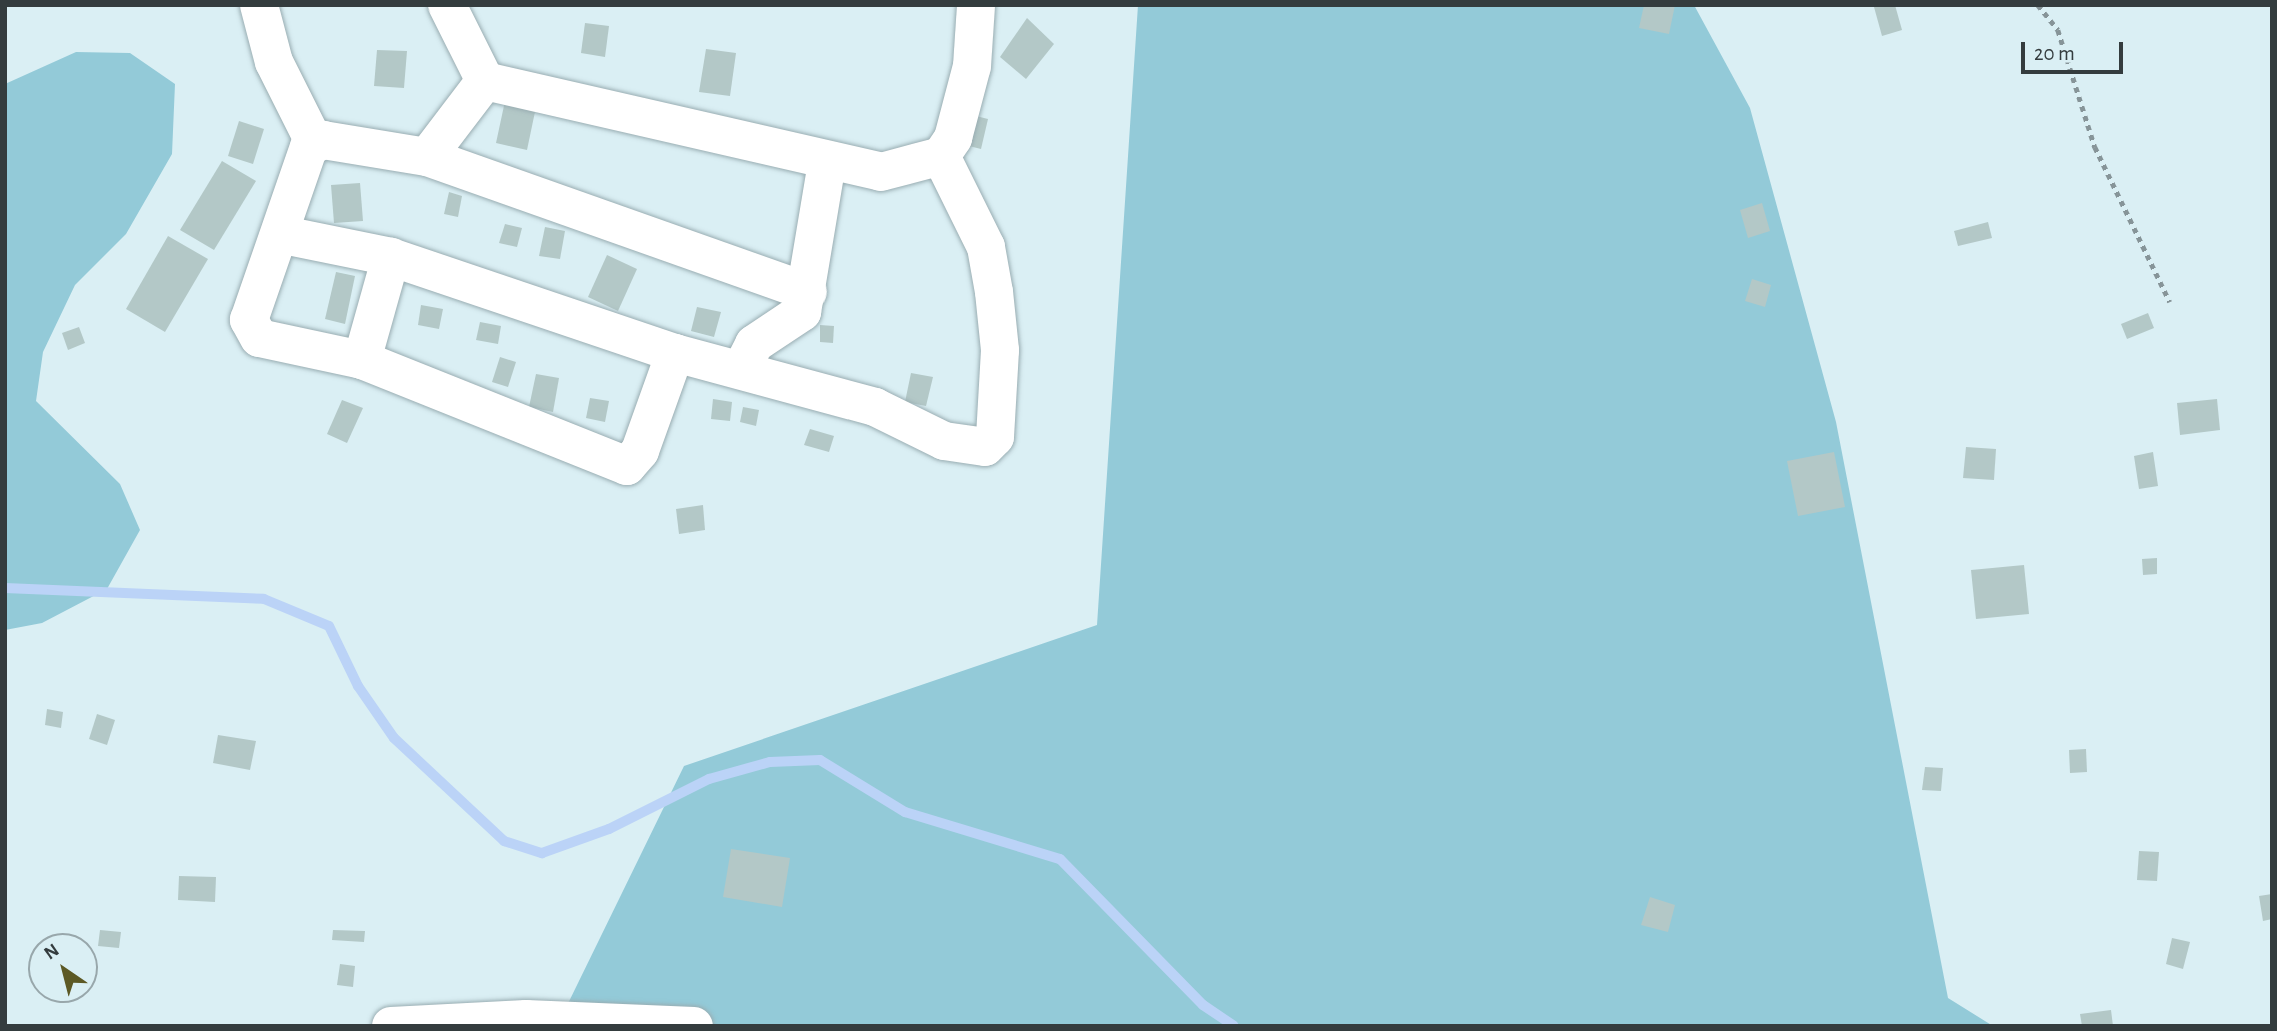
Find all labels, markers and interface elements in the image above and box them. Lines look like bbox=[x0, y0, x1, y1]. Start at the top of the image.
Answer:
scale bar bbox=[2025, 28, 2126, 72]
text: 20 m bbox=[2034, 43, 2075, 64]
north arrow bbox=[28, 933, 98, 1003]
text: N bbox=[41, 940, 63, 964]

